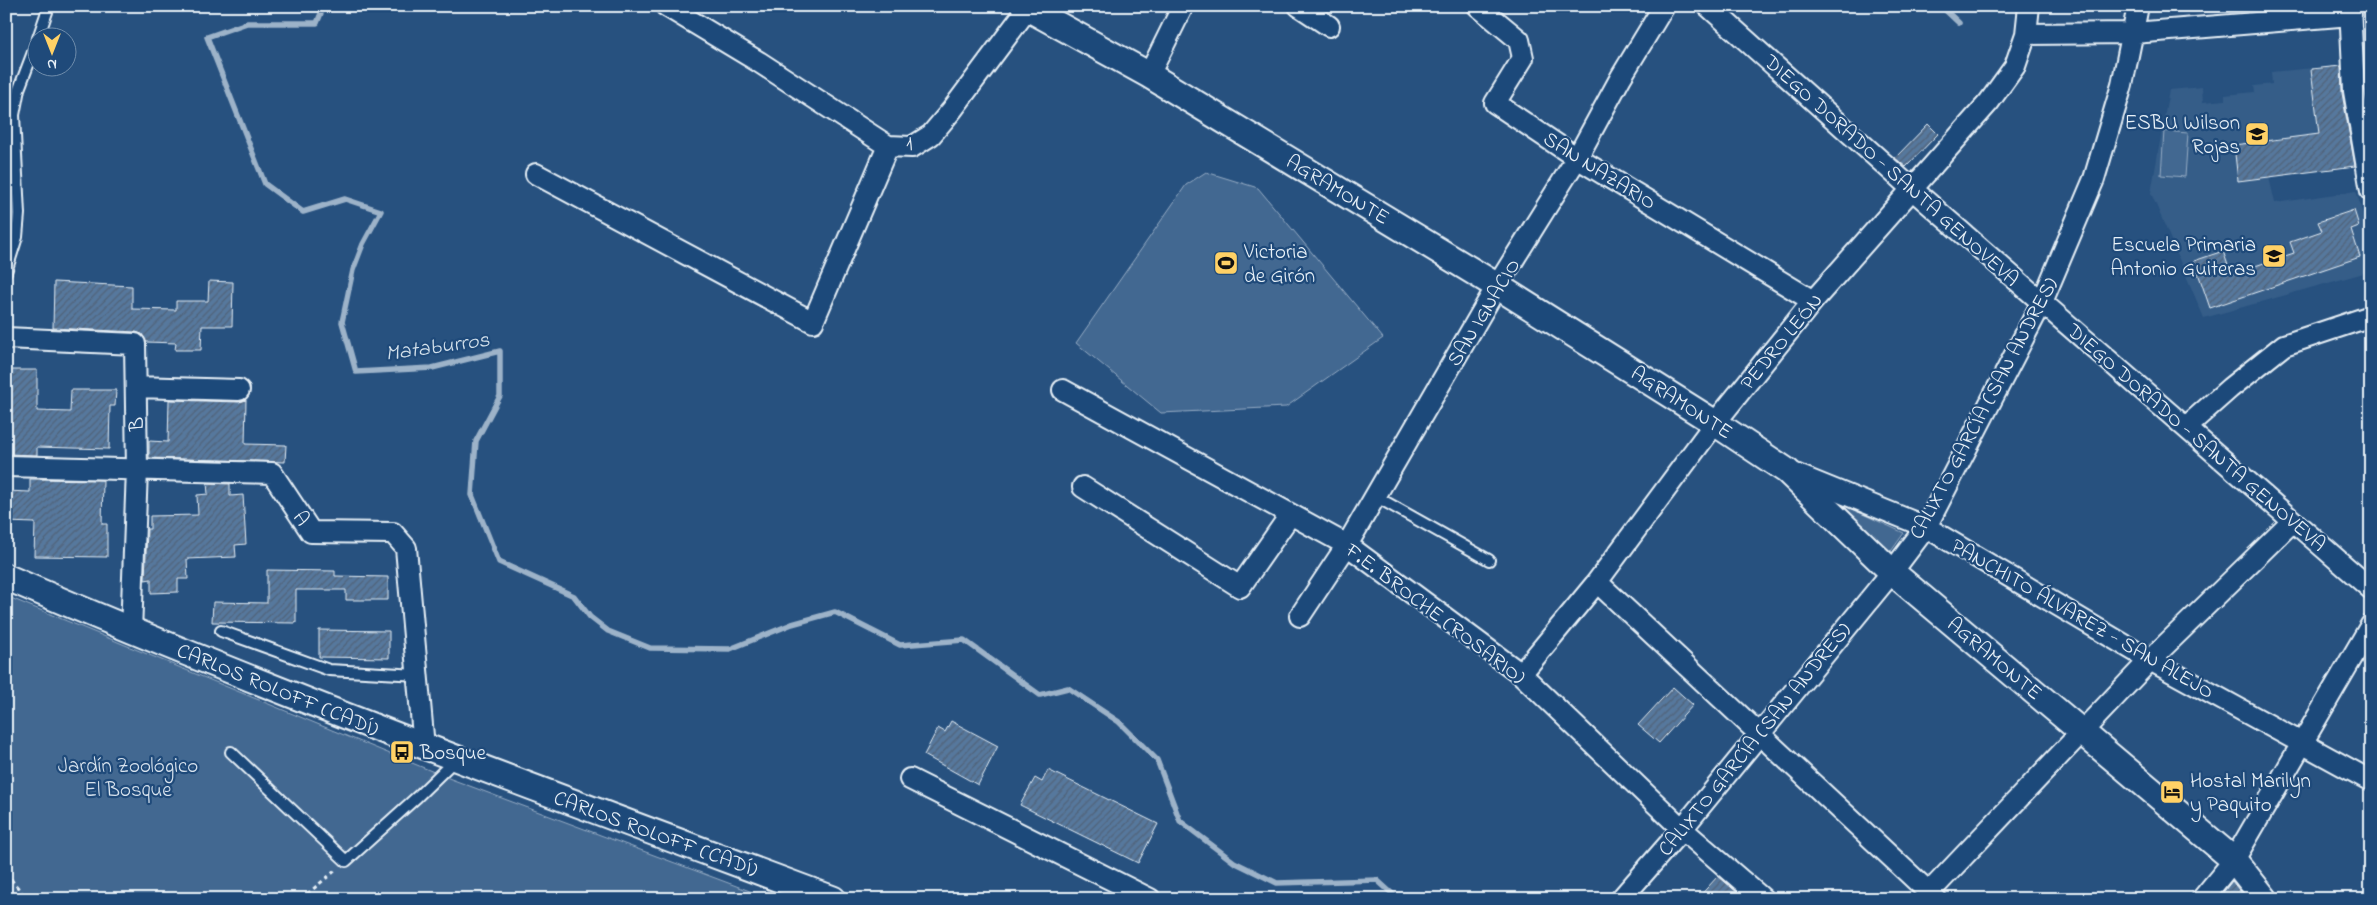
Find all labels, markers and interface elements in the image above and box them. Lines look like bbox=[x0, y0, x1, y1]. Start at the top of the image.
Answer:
north arrow bbox=[28, 28, 78, 78]
street label: DIEGO DORADO - SANTA GENOVEVA bbox=[1755, 48, 2025, 295]
text: N bbox=[47, 53, 57, 74]
place label: ESBU Wilson Rojas bbox=[2125, 109, 2240, 163]
school or university icon: ESBU Wilson Rojas bbox=[2244, 121, 2270, 147]
street label: SAN NAZARIO bbox=[1537, 125, 1661, 218]
street label: 1 bbox=[903, 130, 916, 160]
street label: AGRAMONTE bbox=[1279, 148, 1394, 233]
place label: Escuela Primaria Antonio Guiteras bbox=[2111, 231, 2256, 285]
place label: Victoria de Girón bbox=[1243, 238, 1315, 292]
school or university icon: Escuela Primaria Antonio Guiteras bbox=[2261, 243, 2287, 269]
sports icon: Victoria de Girón bbox=[1213, 250, 1239, 276]
street label: SAN IGNACIO bbox=[1441, 253, 1529, 373]
street label: CALIXTO GARCÍA (SAN ANDRES) bbox=[1903, 273, 2067, 545]
street label: PEDRO LEÓN bbox=[1734, 287, 1831, 397]
street label: DIEGO DORADO - SANTA GENOVEVA bbox=[2059, 317, 2332, 560]
water label: Mataburros bbox=[383, 325, 492, 371]
street label: AGRAMONTE bbox=[1624, 359, 1738, 448]
street label: B bbox=[123, 417, 153, 432]
street label: A bbox=[284, 505, 316, 533]
street label: PANCHITO ÁLVAREZ - SAN ALEJO bbox=[1945, 531, 2220, 708]
street label: F.E. BROCHE (ROSARIO) bbox=[1338, 536, 1531, 692]
street label: AGRAMONTE bbox=[1940, 611, 2048, 708]
street label: CALIXTO GARCÍA (SAN ANDRES) bbox=[1652, 617, 1859, 863]
street label: CARLOS ROLOFF (CADÍ) bbox=[172, 637, 383, 745]
bus stop icon: Bosque bbox=[389, 739, 415, 765]
place label: Bosque bbox=[419, 739, 486, 769]
park label: Jardín Zoológico El Bosque bbox=[58, 752, 198, 806]
place label: Hostal Marilyn y Paquito bbox=[2190, 767, 2311, 823]
hotel icon: Hostal Marilyn y Paquito bbox=[2159, 779, 2185, 805]
street label: CARLOS ROLOFF (CADÍ) bbox=[549, 784, 762, 886]

